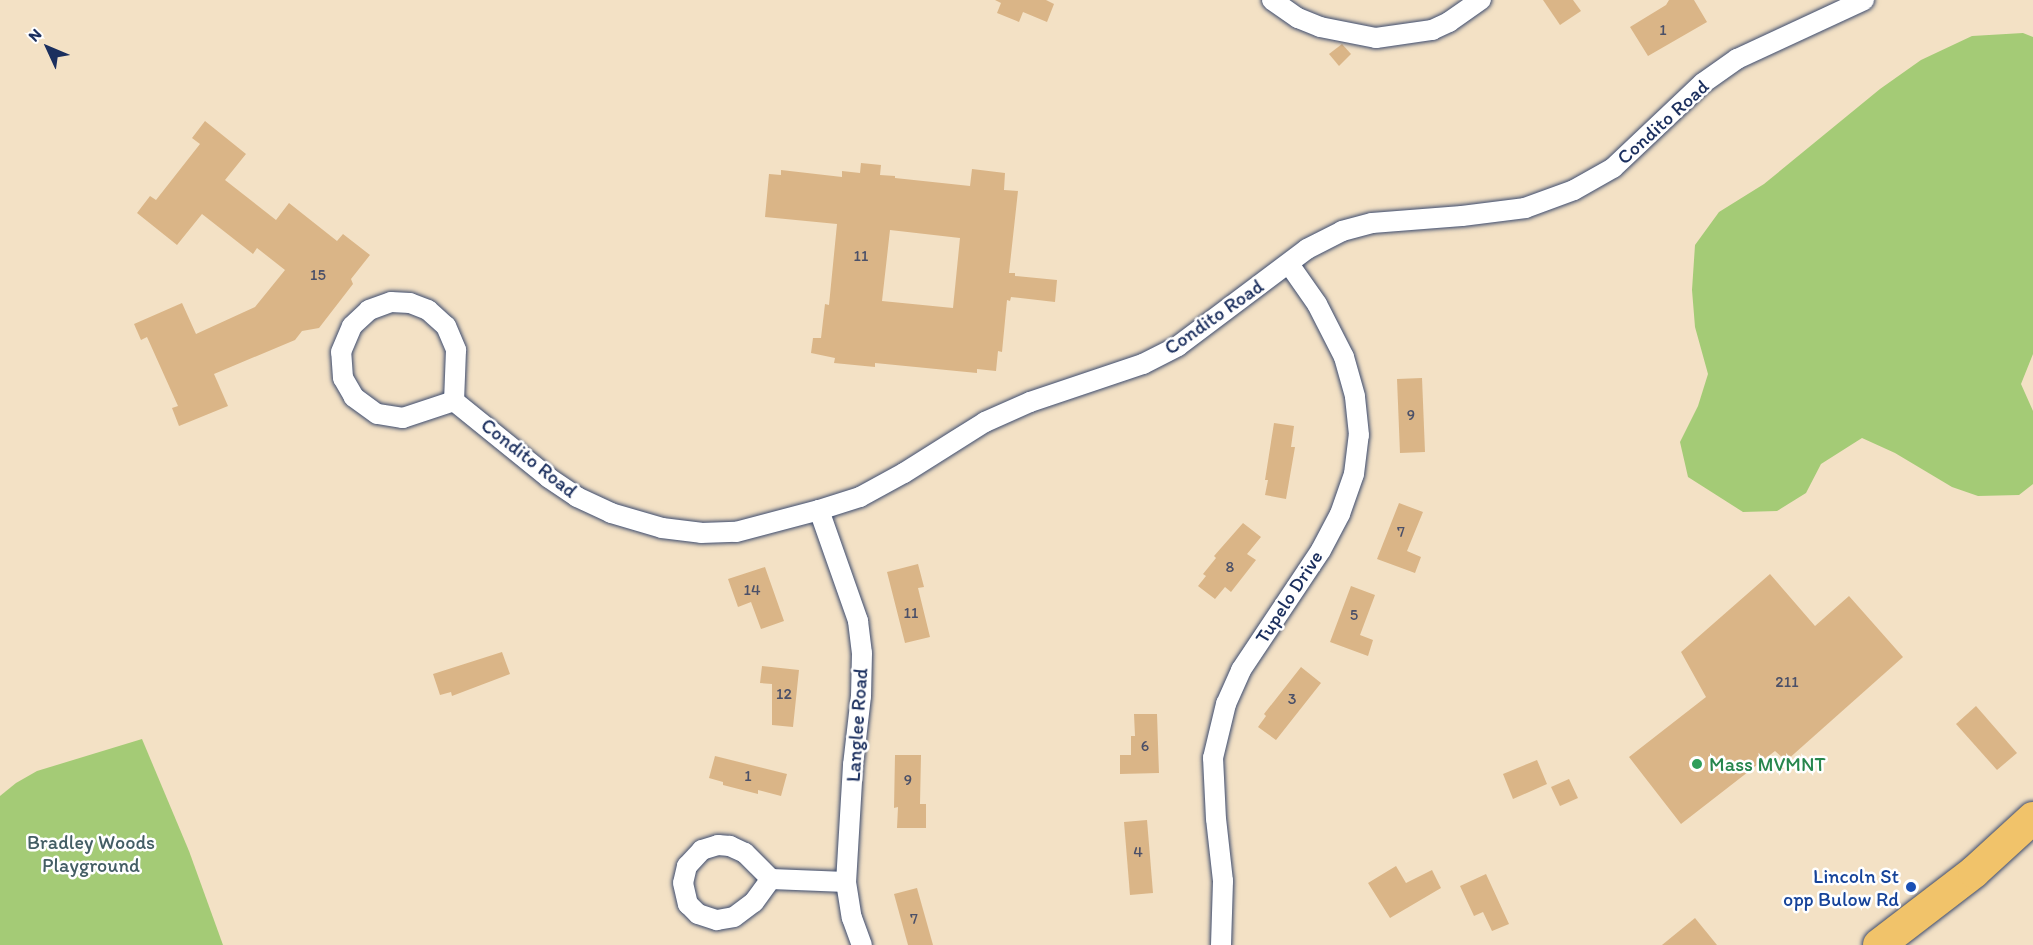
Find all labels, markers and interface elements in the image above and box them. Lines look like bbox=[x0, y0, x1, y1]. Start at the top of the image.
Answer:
north arrow bbox=[18, 18, 78, 78]
house number: 1 bbox=[1659, 20, 1667, 40]
text: N bbox=[24, 25, 45, 46]
street label: Condito Road bbox=[1612, 74, 1714, 170]
house number: 11 bbox=[854, 246, 868, 266]
house number: 15 bbox=[310, 265, 326, 285]
street label: Condito Road bbox=[1160, 274, 1268, 360]
house number: 9 bbox=[1407, 405, 1415, 425]
street label: Condito Road bbox=[476, 413, 582, 503]
house number: 7 bbox=[1397, 522, 1405, 542]
street label: Tupelo Drive bbox=[1250, 546, 1328, 648]
house number: 8 bbox=[1226, 557, 1234, 577]
house number: 14 bbox=[743, 580, 761, 600]
house number: 11 bbox=[904, 603, 918, 623]
house number: 5 bbox=[1350, 605, 1358, 625]
street label: Langlee Road bbox=[841, 667, 873, 783]
house number: 211 bbox=[1775, 672, 1799, 692]
house number: 12 bbox=[776, 684, 792, 704]
house number: 3 bbox=[1288, 689, 1296, 709]
house number: 6 bbox=[1141, 736, 1149, 756]
place label: Mass MVMNT bbox=[1709, 752, 1825, 776]
marker: Mass MVMNT bbox=[1690, 757, 1704, 771]
house number: 1 bbox=[744, 766, 752, 786]
house number: 9 bbox=[904, 770, 912, 790]
park label: Bradley Woods Playground bbox=[27, 830, 155, 877]
house number: 4 bbox=[1133, 842, 1143, 862]
place label: Lincoln St opp Bulow Rd bbox=[1783, 864, 1899, 911]
marker: Lincoln St opp Bulow Rd bbox=[1904, 880, 1918, 894]
house number: 7 bbox=[910, 909, 918, 929]

